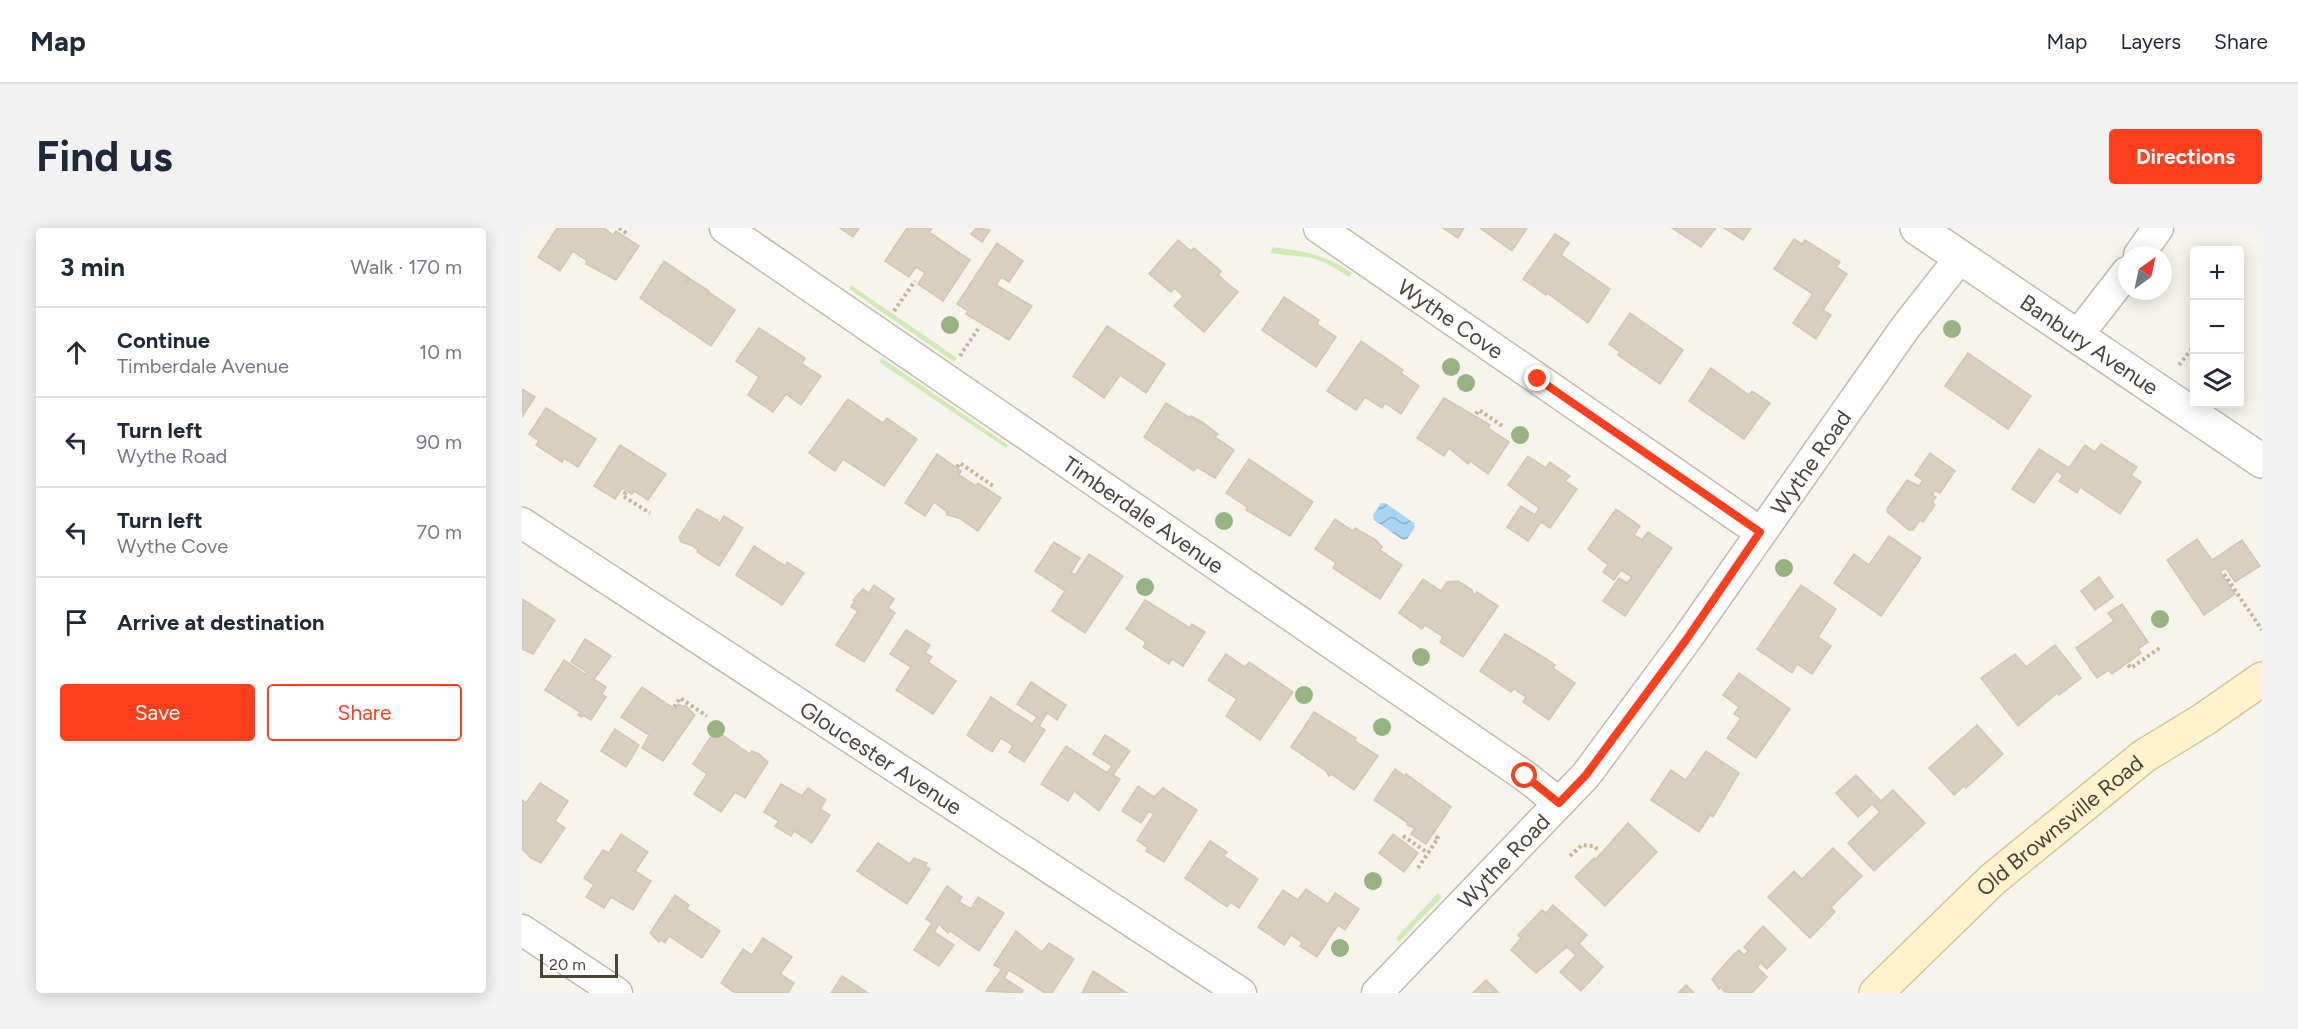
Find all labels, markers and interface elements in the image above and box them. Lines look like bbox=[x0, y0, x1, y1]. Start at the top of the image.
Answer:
text: Map bbox=[30, 24, 86, 58]
text: Map bbox=[2047, 29, 2087, 54]
text: Layers bbox=[2120, 29, 2181, 54]
text: Share bbox=[2214, 29, 2268, 54]
button: Directions bbox=[2109, 129, 2262, 184]
text: Find us bbox=[36, 131, 173, 182]
north arrow bbox=[2118, 246, 2172, 300]
map controls bbox=[2190, 246, 2244, 408]
button: + bbox=[2190, 246, 2244, 300]
text: 3 min bbox=[60, 251, 125, 283]
text: Walk · 170 m bbox=[351, 255, 462, 279]
street label: Wythe Cove bbox=[1392, 273, 1508, 365]
street label: Banbury Avenue bbox=[2015, 289, 2163, 401]
button: − bbox=[2190, 300, 2244, 354]
text: Continue bbox=[117, 327, 210, 354]
icon: ahead bbox=[60, 336, 93, 369]
text: 10 m bbox=[419, 340, 462, 364]
text: Timberdale Avenue bbox=[117, 354, 289, 378]
button: layers bbox=[2190, 354, 2244, 408]
route end bbox=[1524, 365, 1550, 391]
street label: Wythe Road bbox=[1765, 405, 1857, 520]
text: Turn left bbox=[117, 417, 203, 444]
icon: left bbox=[60, 426, 93, 459]
text: 90 m bbox=[416, 430, 462, 454]
text: Wythe Road bbox=[117, 444, 227, 468]
street label: Timberdale Avenue bbox=[1057, 450, 1229, 580]
text: Turn left bbox=[117, 507, 203, 534]
icon: left bbox=[60, 516, 93, 549]
text: 70 m bbox=[416, 520, 462, 544]
text: Wythe Cove bbox=[117, 534, 228, 558]
icon: arrive bbox=[60, 606, 93, 639]
text: Arrive at destination bbox=[117, 609, 325, 636]
button: Save bbox=[60, 684, 255, 741]
button: Share bbox=[267, 684, 462, 741]
street label: Gloucester Avenue bbox=[795, 695, 967, 821]
street label: Old Brownsville Road bbox=[1971, 749, 2149, 902]
route start bbox=[1511, 762, 1537, 788]
street label: Wythe Road bbox=[1452, 808, 1556, 914]
scale bar bbox=[540, 951, 618, 978]
text: 20 m bbox=[549, 955, 586, 974]

